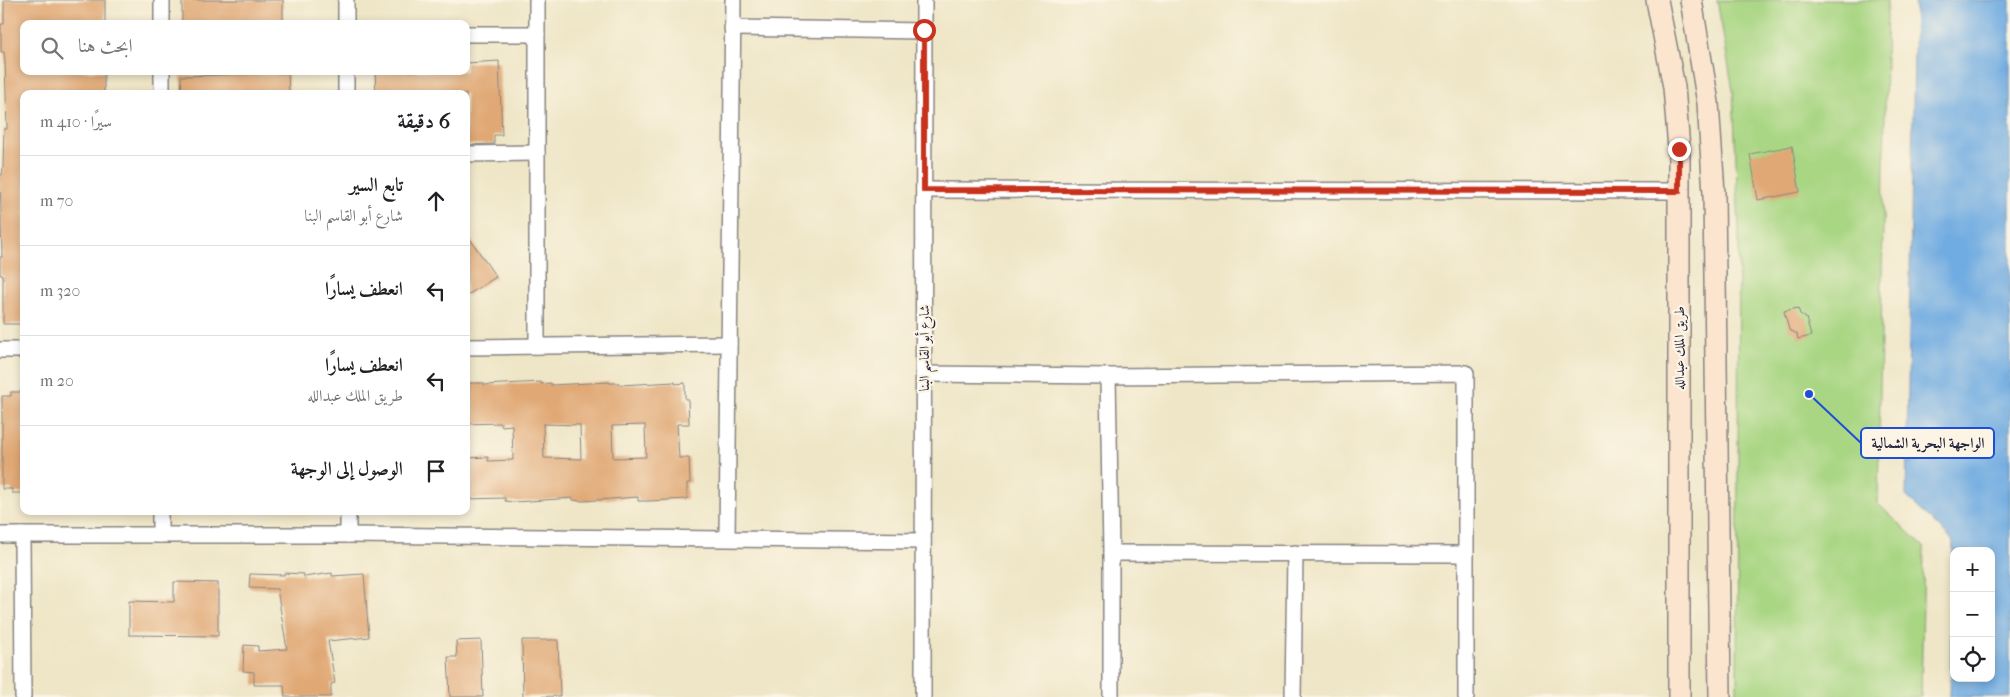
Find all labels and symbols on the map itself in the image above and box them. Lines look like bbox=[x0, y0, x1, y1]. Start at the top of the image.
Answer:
route start bbox=[913, 19, 936, 42]
route end bbox=[1668, 138, 1691, 161]
street label: شارع أبو القاسم البنا bbox=[914, 305, 938, 391]
street label: طريق الملك عبدالله bbox=[1671, 306, 1688, 390]
callout: الواجهة البحرية الشمالية bbox=[1861, 428, 1994, 458]
text: الواجهة البحرية الشمالية bbox=[1871, 434, 1985, 453]

